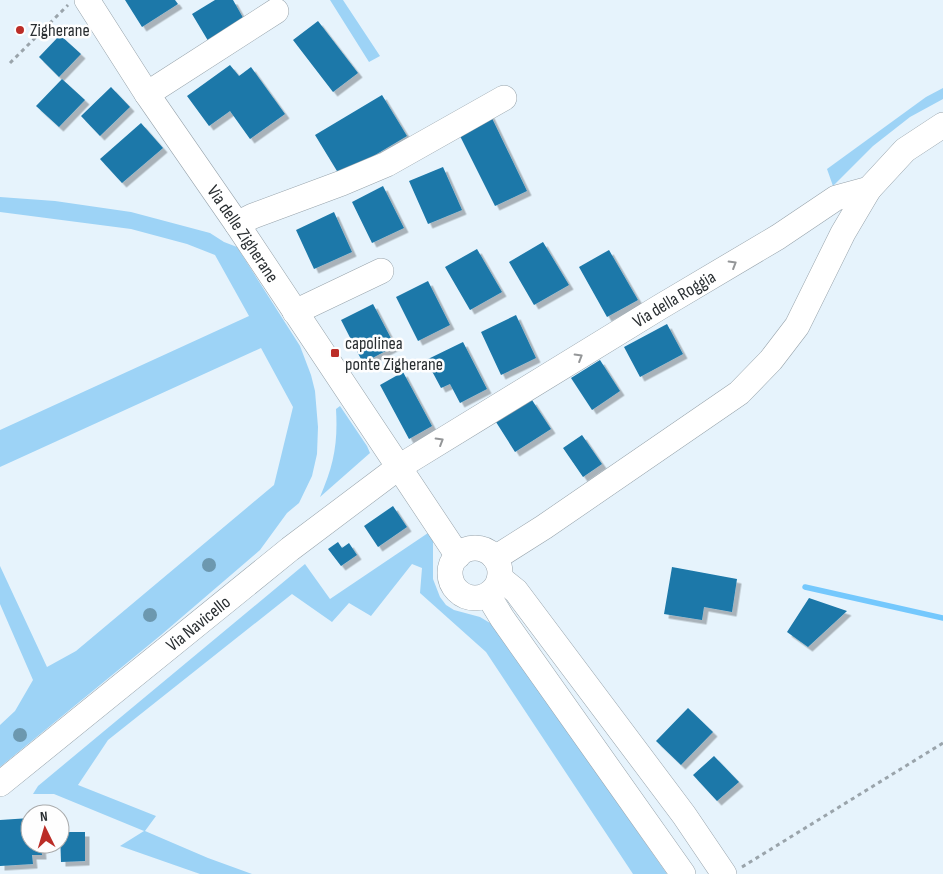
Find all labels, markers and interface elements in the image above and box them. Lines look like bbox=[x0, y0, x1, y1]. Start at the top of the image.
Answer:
place label: Zigherane bbox=[30, 20, 90, 41]
marker: Zigherane bbox=[14, 24, 26, 36]
street label: Via delle Zigherane bbox=[202, 181, 283, 286]
one-way arrow bbox=[727, 260, 736, 270]
street label: Via della Roggia bbox=[629, 266, 719, 332]
place label: capolinea ponte Zigherane bbox=[345, 333, 443, 375]
marker: capolinea ponte Zigherane bbox=[329, 347, 341, 359]
one-way arrow bbox=[573, 353, 582, 363]
one-way arrow bbox=[434, 438, 443, 448]
street label: Via Navicello bbox=[162, 592, 235, 656]
north arrow bbox=[20, 804, 70, 854]
text: N bbox=[39, 808, 48, 825]

